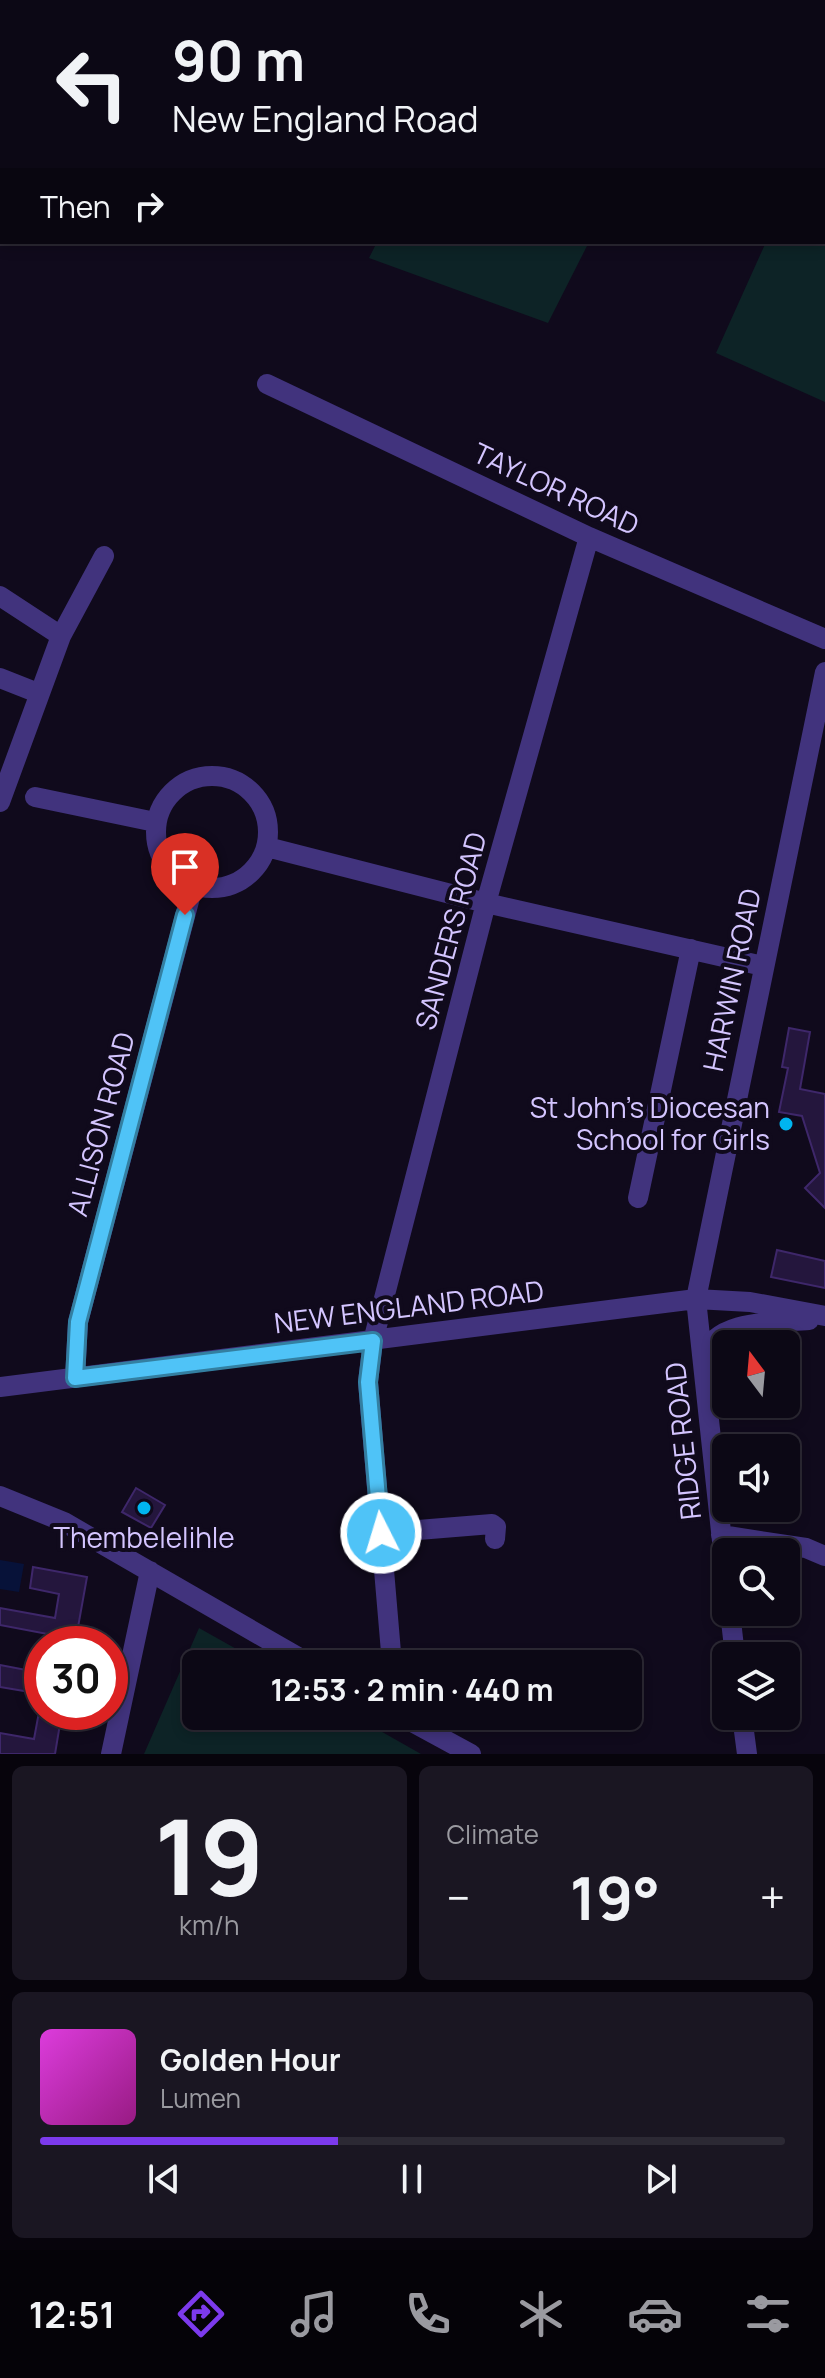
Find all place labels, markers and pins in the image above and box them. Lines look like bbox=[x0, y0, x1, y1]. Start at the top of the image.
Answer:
pin bbox=[151, 833, 219, 915]
place label: St John's Diocesan School for Girls bbox=[530, 1088, 770, 1158]
marker: St John's Diocesan School for Girls bbox=[777, 1115, 795, 1133]
marker: Thembelelihle bbox=[135, 1499, 153, 1517]
place label: Thembelelihle bbox=[53, 1518, 235, 1556]

